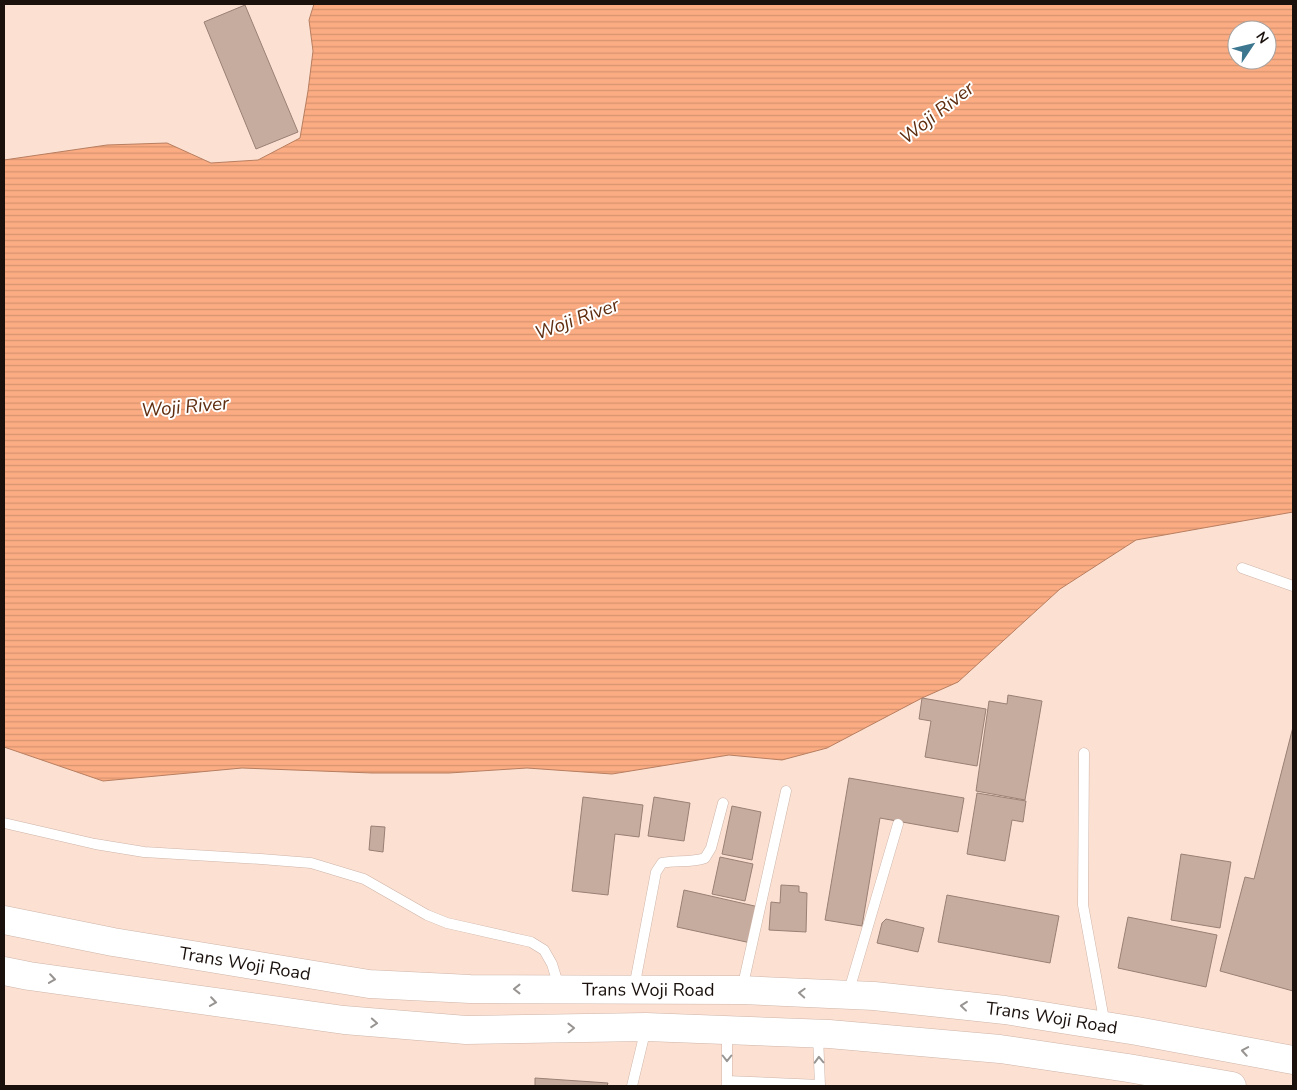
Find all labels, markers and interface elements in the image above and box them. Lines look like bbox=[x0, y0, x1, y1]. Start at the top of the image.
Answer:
north arrow bbox=[1227, 20, 1277, 70]
text: N bbox=[1251, 28, 1273, 48]
water label: Woji River bbox=[894, 75, 981, 150]
water label: Woji River bbox=[531, 291, 624, 346]
water label: Woji River bbox=[140, 390, 231, 424]
street label: Trans Woji Road bbox=[178, 941, 312, 986]
one-way arrow bbox=[47, 974, 56, 984]
street label: Trans Woji Road bbox=[582, 977, 715, 1002]
one-way arrow bbox=[513, 984, 520, 994]
one-way arrow bbox=[798, 988, 806, 998]
one-way arrow bbox=[209, 996, 217, 1007]
street label: Trans Woji Road bbox=[985, 996, 1119, 1040]
one-way arrow bbox=[960, 1001, 968, 1012]
one-way arrow bbox=[370, 1017, 378, 1028]
one-way arrow bbox=[568, 1023, 575, 1033]
one-way arrow bbox=[1241, 1046, 1250, 1056]
one-way arrow bbox=[722, 1055, 732, 1063]
one-way arrow bbox=[813, 1056, 824, 1064]

